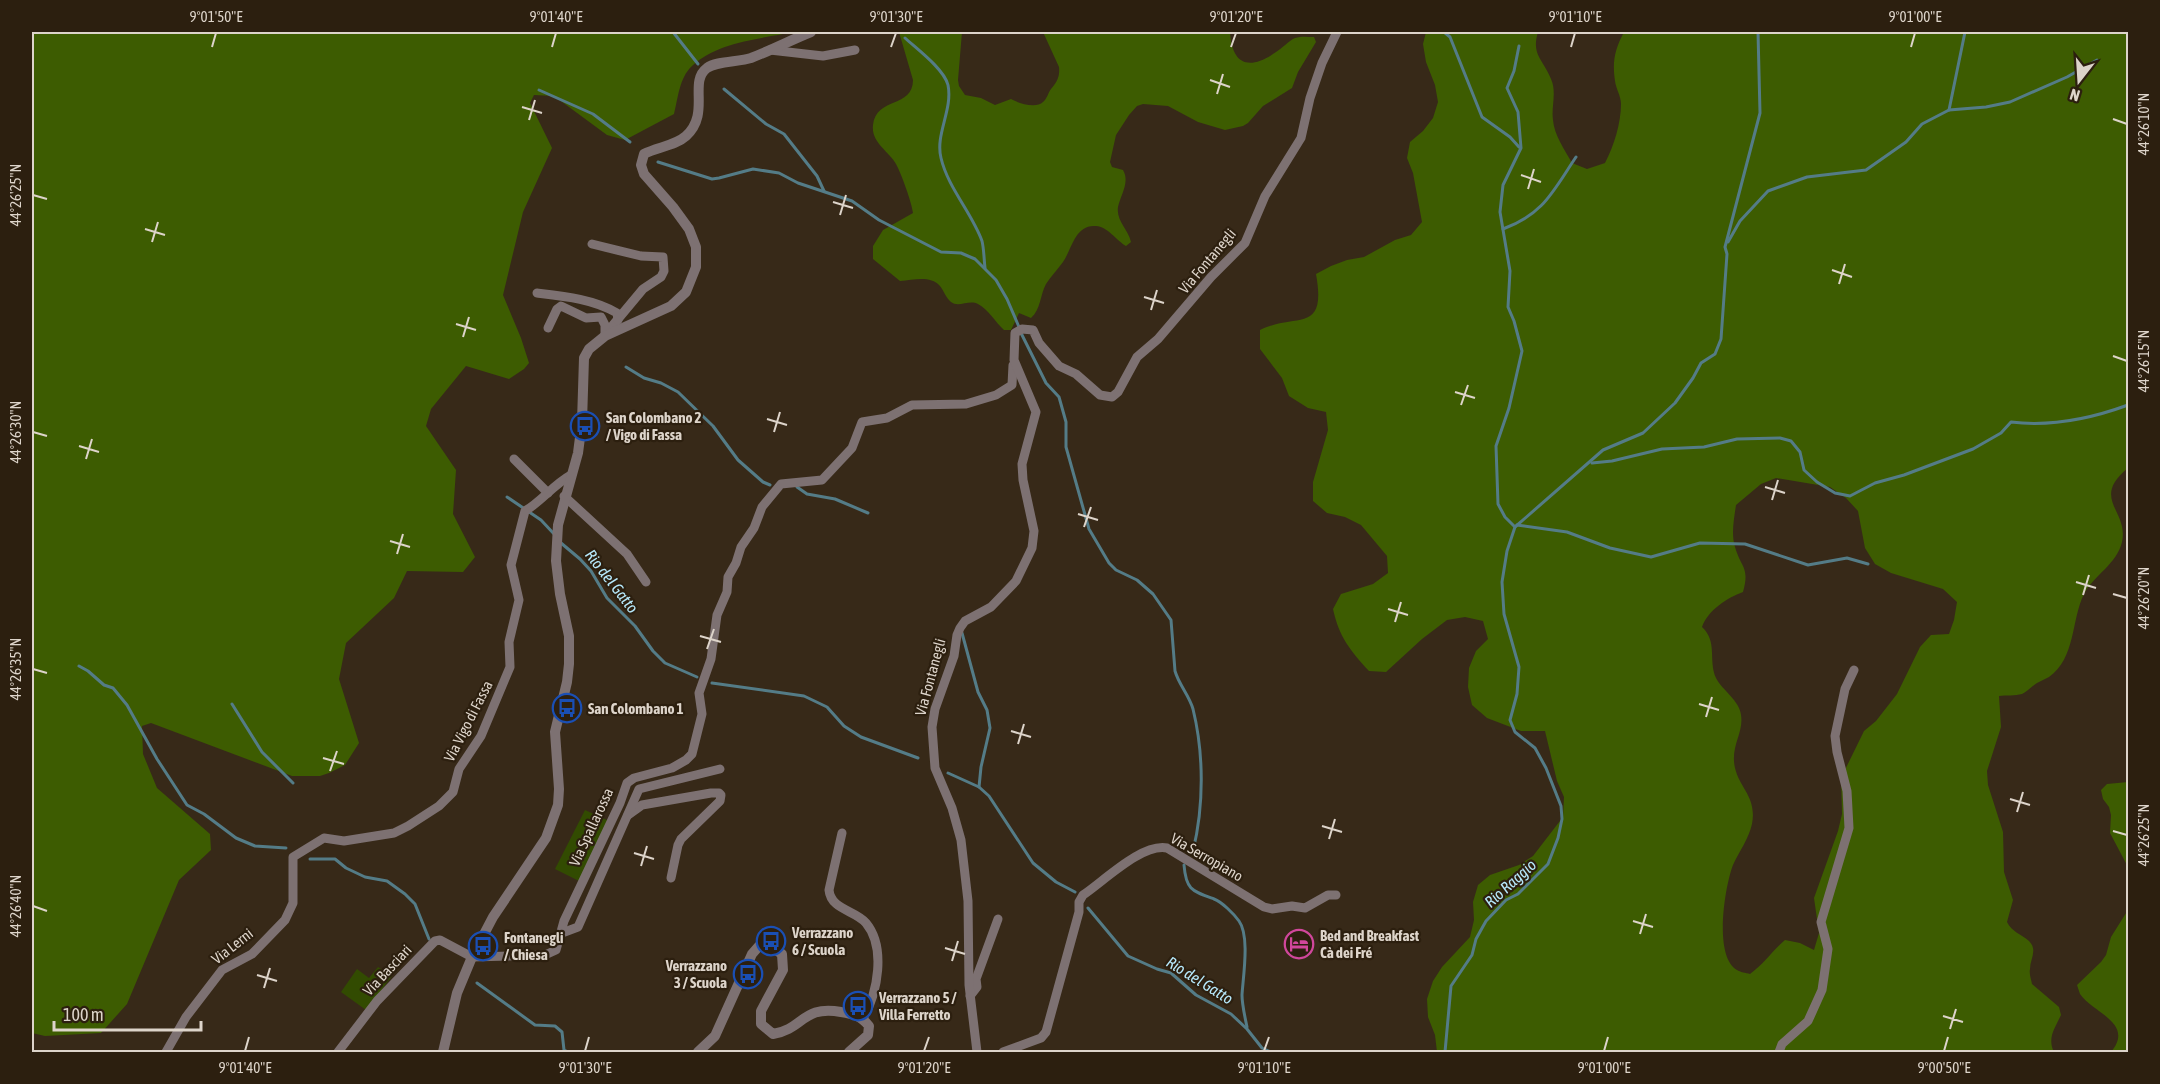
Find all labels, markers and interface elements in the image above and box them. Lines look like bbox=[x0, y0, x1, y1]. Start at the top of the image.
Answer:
text: 9°01'50"E bbox=[189, 8, 243, 25]
text: 9°01'40"E bbox=[529, 8, 583, 25]
text: 9°01'30"E bbox=[869, 8, 923, 25]
text: 9°01'20"E bbox=[1209, 8, 1263, 25]
text: 9°01'10"E bbox=[1548, 8, 1602, 25]
text: 9°01'00"E bbox=[1888, 8, 1942, 25]
north arrow bbox=[2049, 51, 2109, 111]
text: N bbox=[2067, 85, 2082, 105]
text: 44°26'10"N bbox=[2135, 93, 2152, 155]
text: 44°26'25"N bbox=[7, 164, 24, 226]
street label: Via Fontanegli bbox=[1175, 225, 1239, 297]
text: 44°26'15"N bbox=[2135, 330, 2152, 392]
text: 44°26'30"N bbox=[7, 401, 24, 463]
place label: San Colombano 2 / Vigo di Fassa bbox=[606, 409, 702, 443]
bus stop icon: San Colombano 2 / Vigo di Fassa bbox=[569, 410, 601, 442]
water label: Rio del Gatto bbox=[582, 546, 642, 616]
text: 44°26'20"N bbox=[2135, 567, 2152, 629]
street label: Via Fontanegli bbox=[912, 637, 948, 717]
text: 44°26'35"N bbox=[7, 638, 24, 700]
street label: Via Vigo di Fassa bbox=[440, 678, 496, 764]
bus stop icon: San Colombano 1 bbox=[551, 692, 583, 724]
place label: San Colombano 1 bbox=[588, 700, 684, 717]
street label: Via Spallarossa bbox=[566, 785, 617, 869]
text: 44°26'25"N bbox=[2135, 804, 2152, 866]
street label: Via Serropiano bbox=[1168, 829, 1246, 885]
water label: Rio Raggio bbox=[1481, 855, 1540, 911]
text: 44°26'40"N bbox=[7, 875, 24, 937]
place label: Verrazzano 6 / Scuola bbox=[791, 924, 853, 958]
street label: Via Lerni bbox=[208, 925, 256, 967]
bus stop icon: Verrazzano 6 / Scuola bbox=[755, 925, 787, 957]
place label: Bed and Breakfast Cà dei Fré bbox=[1320, 927, 1420, 961]
hotel icon: Bed and Breakfast Cà dei Fré bbox=[1283, 928, 1315, 960]
place label: Fontanegli / Chiesa bbox=[504, 929, 563, 963]
bus stop icon: Fontanegli / Chiesa bbox=[467, 930, 499, 962]
street label: Via Basciari bbox=[359, 941, 415, 999]
water label: Rio del Gatto bbox=[1163, 952, 1237, 1008]
place label: Verrazzano 3 / Scuola bbox=[665, 957, 727, 991]
bus stop icon: Verrazzano 3 / Scuola bbox=[732, 958, 764, 990]
place label: Verrazzano 5 / Villa Ferretto bbox=[878, 989, 957, 1023]
bus stop icon: Verrazzano 5 / Villa Ferretto bbox=[842, 990, 874, 1022]
scale bar bbox=[54, 994, 201, 1032]
text: 100 m bbox=[63, 1004, 104, 1025]
text: 9°01'40"E bbox=[218, 1059, 272, 1076]
text: 9°01'30"E bbox=[558, 1059, 612, 1076]
text: 9°01'20"E bbox=[897, 1059, 951, 1076]
text: 9°01'10"E bbox=[1237, 1059, 1291, 1076]
text: 9°01'00"E bbox=[1577, 1059, 1631, 1076]
text: 9°00'50"E bbox=[1917, 1059, 1971, 1076]

